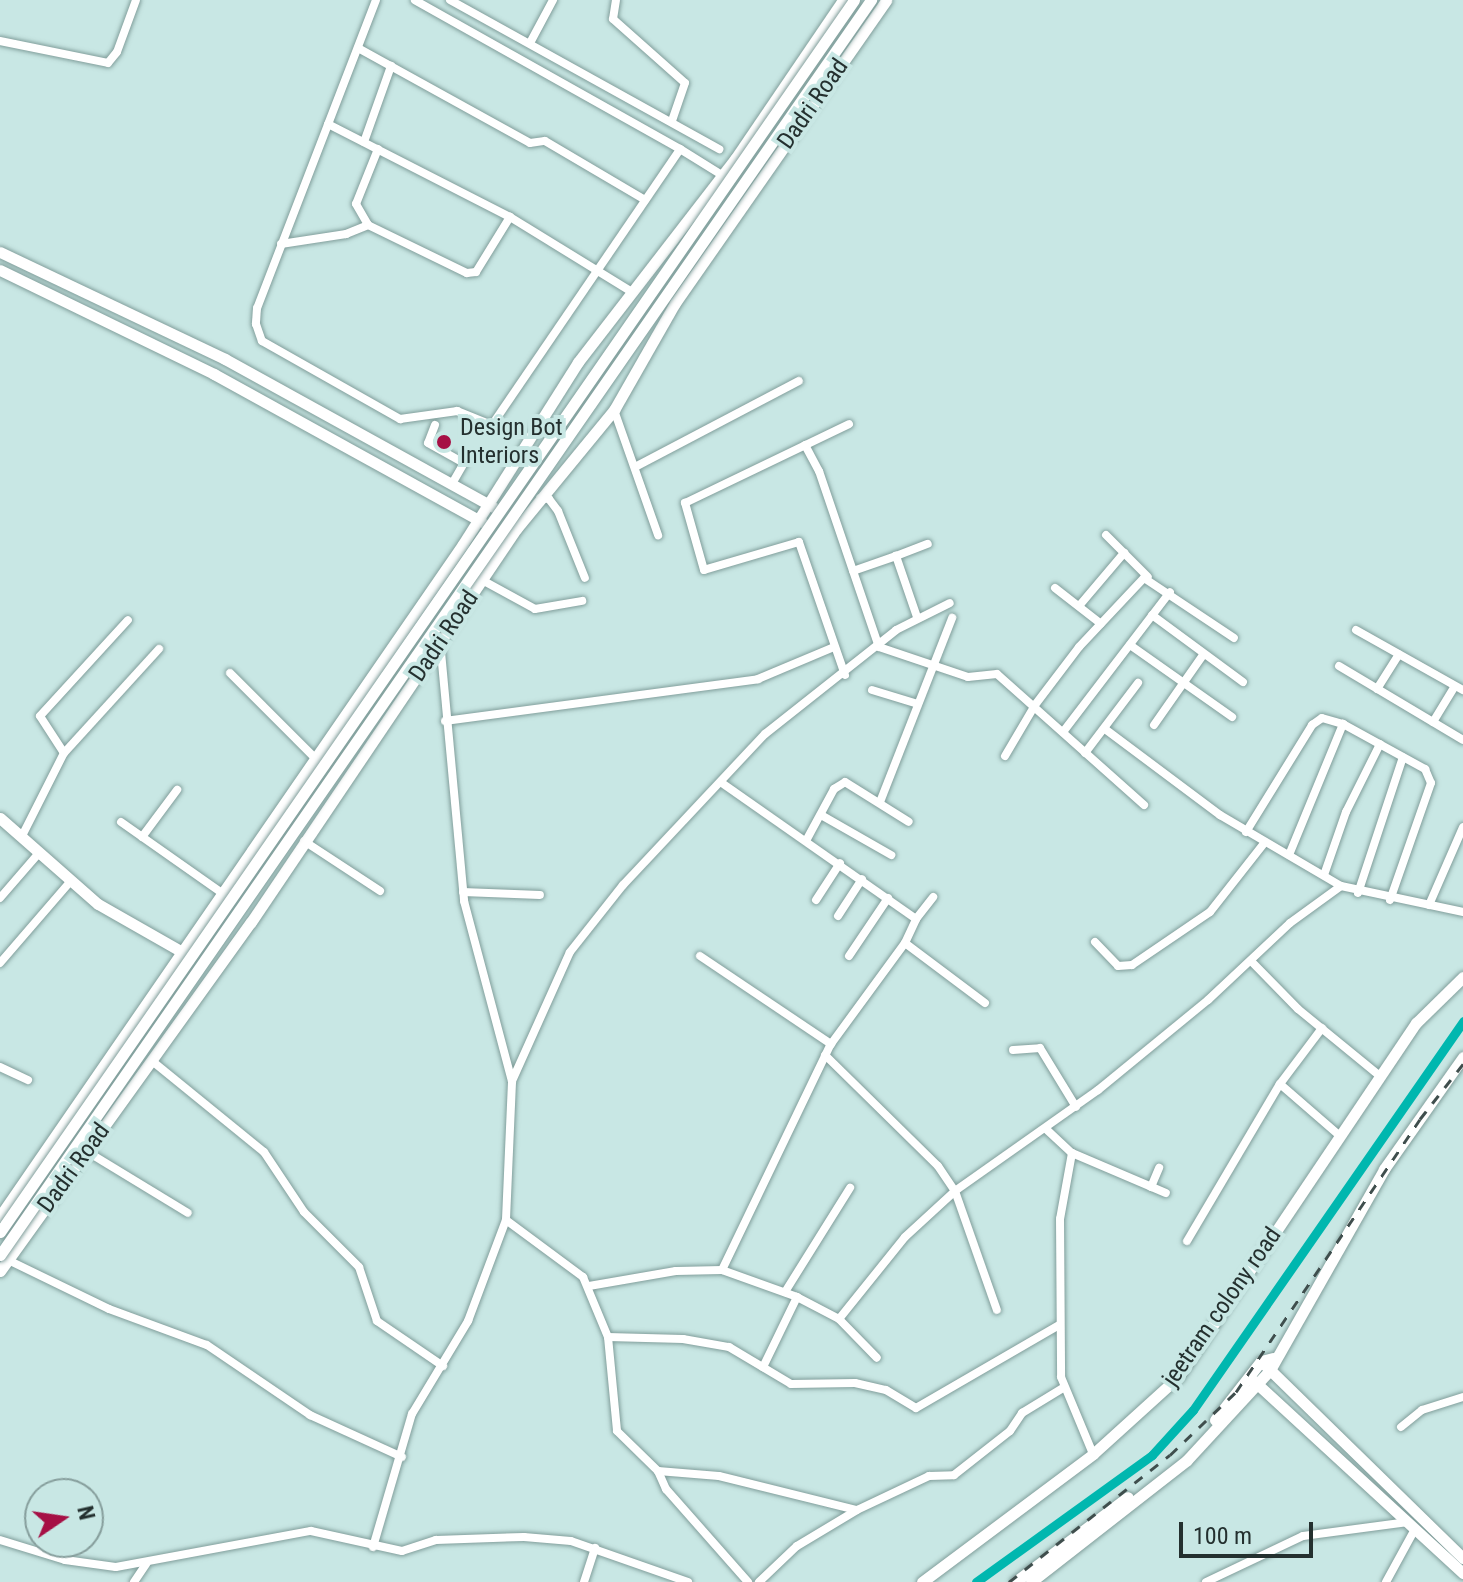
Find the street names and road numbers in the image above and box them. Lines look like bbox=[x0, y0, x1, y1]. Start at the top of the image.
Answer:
street label: Dadri Road bbox=[771, 53, 855, 155]
street label: Dadri Road bbox=[403, 585, 485, 687]
street label: Dadri Road bbox=[32, 1118, 116, 1218]
street label: jeetram colony road bbox=[1157, 1222, 1287, 1392]

